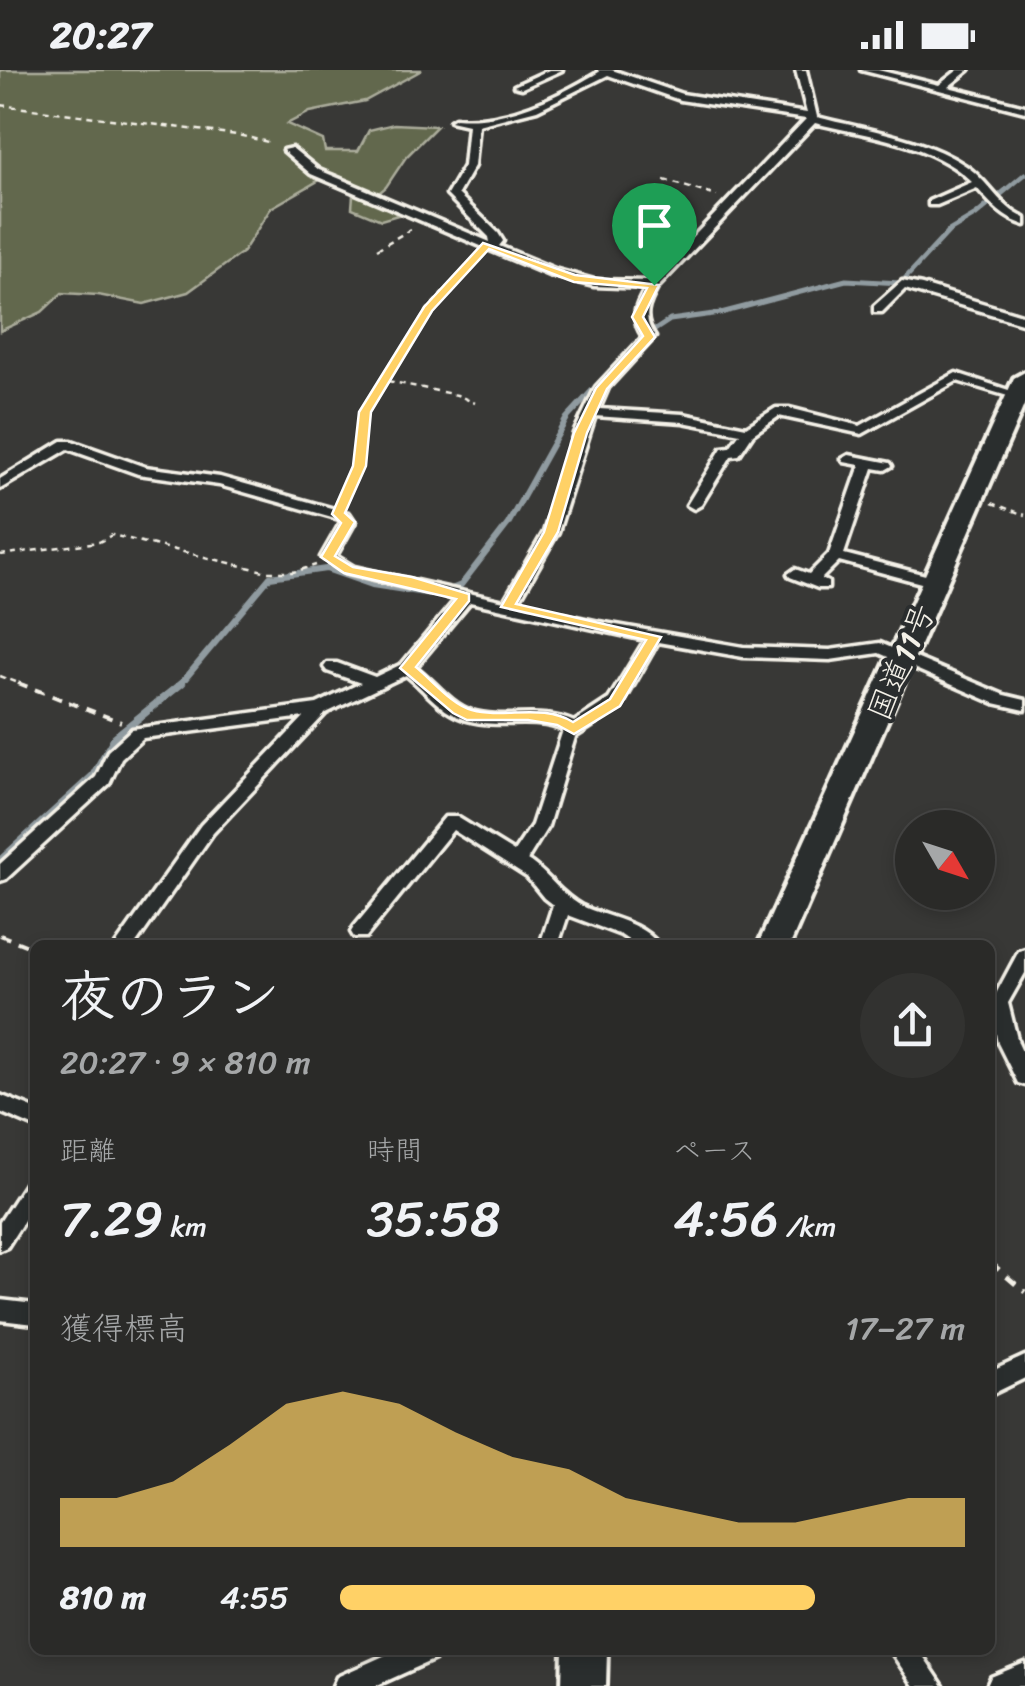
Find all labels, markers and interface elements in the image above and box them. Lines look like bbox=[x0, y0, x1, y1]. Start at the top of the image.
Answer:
text: 20:27 bbox=[50, 2, 151, 69]
pin bbox=[612, 183, 697, 286]
icon: arrive bbox=[627, 198, 682, 253]
street label: 国道11号 bbox=[851, 594, 952, 730]
north arrow bbox=[895, 810, 995, 910]
map controls bbox=[895, 810, 995, 910]
text: 夜のラン bbox=[60, 948, 280, 1045]
button: share bbox=[860, 973, 965, 1078]
text: 20:27 · 9 × 810 m bbox=[60, 1034, 311, 1091]
text: 距離 bbox=[60, 1126, 116, 1175]
text: 時間 bbox=[367, 1126, 423, 1175]
text: ペース bbox=[673, 1126, 756, 1175]
text: 7.29 bbox=[60, 1175, 163, 1264]
text: 35:58 bbox=[367, 1175, 500, 1264]
text: 4:56 bbox=[673, 1175, 779, 1264]
text: km bbox=[163, 1202, 207, 1251]
text: /km bbox=[779, 1202, 836, 1251]
text: 獲得標高 bbox=[60, 1300, 188, 1357]
text: 17–27 m bbox=[845, 1300, 965, 1357]
text: 810 m bbox=[60, 1569, 146, 1626]
text: 4:55 bbox=[220, 1569, 289, 1626]

